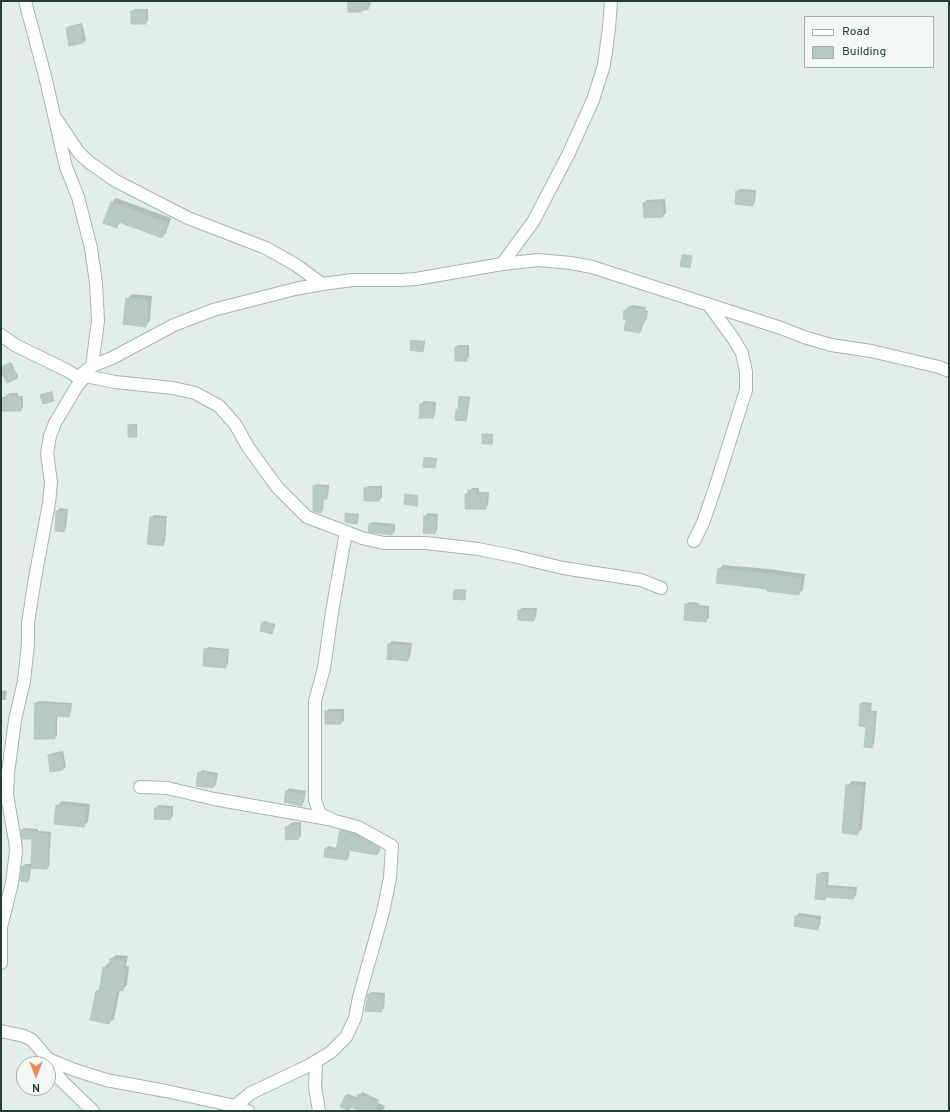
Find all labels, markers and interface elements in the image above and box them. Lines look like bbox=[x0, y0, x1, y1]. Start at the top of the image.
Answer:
legend bbox=[804, 16, 934, 68]
text: Road bbox=[842, 24, 870, 40]
text: Building bbox=[842, 44, 886, 60]
north arrow bbox=[16, 1056, 56, 1096]
text: N bbox=[32, 1080, 40, 1094]

